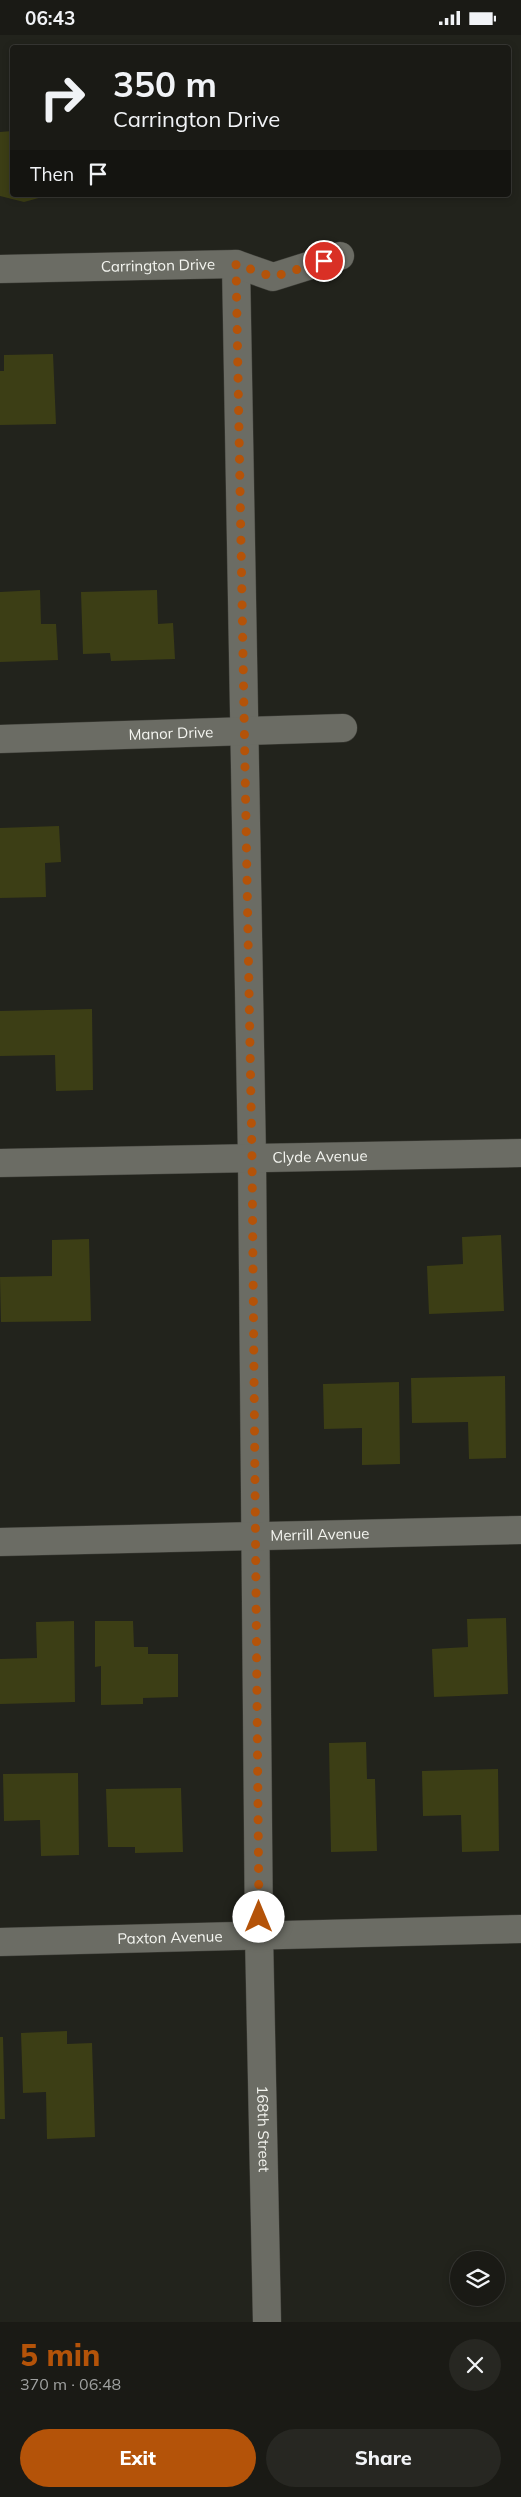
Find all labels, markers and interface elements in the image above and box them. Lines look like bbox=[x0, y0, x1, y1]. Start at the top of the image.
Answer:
text: 06:43 bbox=[25, 6, 75, 30]
text: 350 m bbox=[113, 62, 217, 106]
icon: right bbox=[30, 65, 95, 130]
text: Carrington Drive bbox=[113, 105, 280, 133]
icon: arrive bbox=[84, 160, 112, 188]
text: Then bbox=[30, 162, 74, 186]
pin bbox=[303, 240, 345, 282]
icon: arrive bbox=[310, 247, 338, 275]
street label: Carrington Drive bbox=[101, 254, 215, 276]
street label: Manor Drive bbox=[128, 722, 214, 744]
street label: Clyde Avenue bbox=[272, 1146, 368, 1167]
street label: Merrill Avenue bbox=[270, 1523, 370, 1545]
position arrow bbox=[232, 1890, 284, 1942]
street label: Paxton Avenue bbox=[117, 1926, 223, 1948]
street label: 168th Street bbox=[253, 2085, 274, 2172]
map controls bbox=[450, 2251, 505, 2306]
button: layers bbox=[450, 2251, 505, 2306]
text: 5 min bbox=[20, 2336, 100, 2374]
button: close bbox=[449, 2339, 501, 2391]
text: 370 m · 06:48 bbox=[20, 2374, 121, 2394]
button: Exit bbox=[20, 2429, 256, 2487]
button: Share bbox=[266, 2429, 501, 2487]

